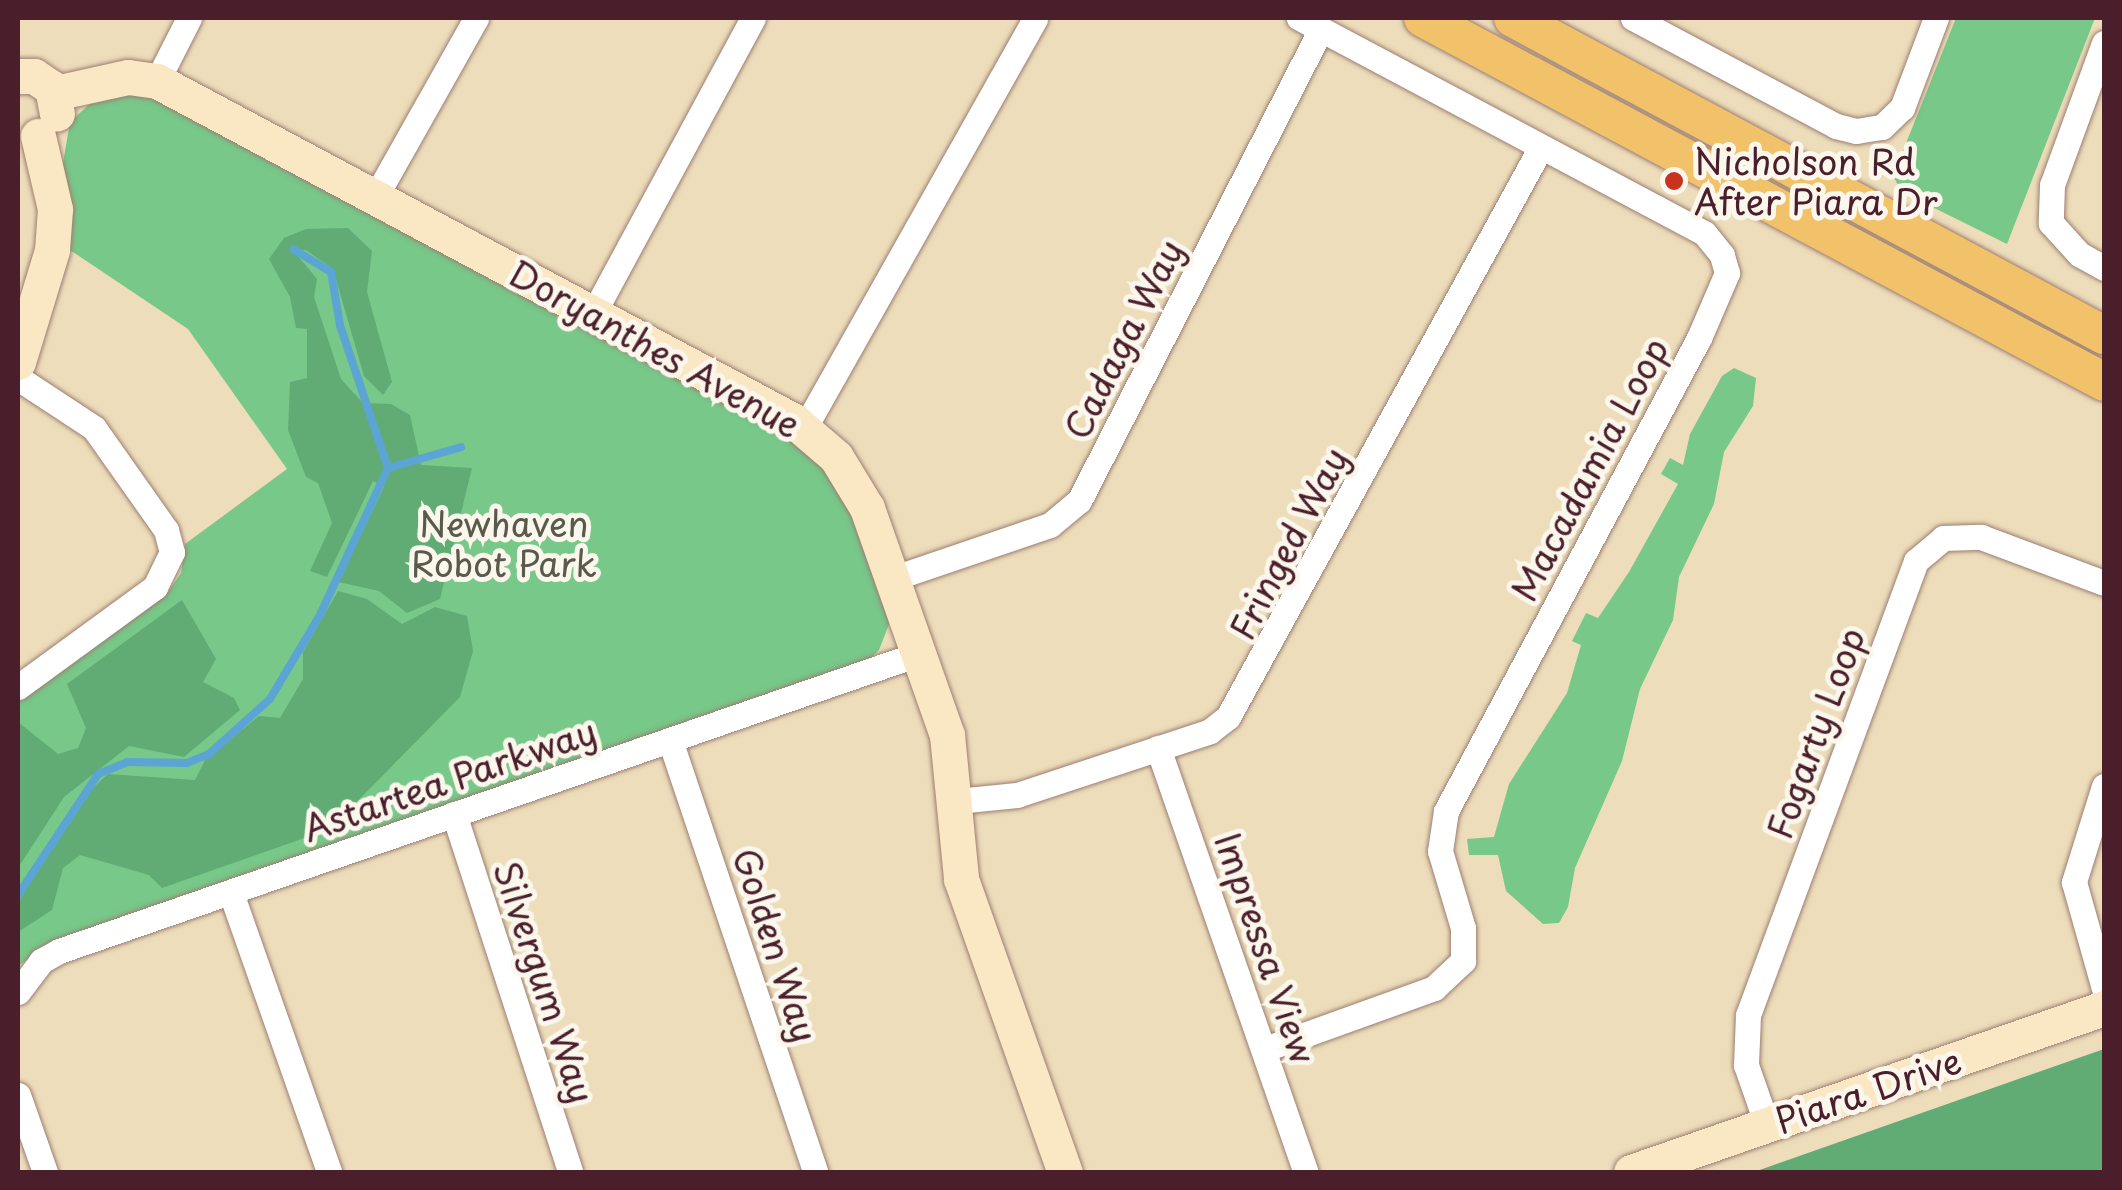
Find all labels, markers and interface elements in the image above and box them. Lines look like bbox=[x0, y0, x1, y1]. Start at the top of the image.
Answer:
place label: Nicholson Rd After Piara Dr bbox=[1694, 140, 1938, 222]
marker: Nicholson Rd After Piara Dr bbox=[1663, 170, 1685, 192]
street label: Cadaga Way bbox=[1055, 233, 1191, 445]
street label: Doryanthes Avenue bbox=[502, 250, 808, 446]
street label: Macadamia Loop bbox=[1502, 330, 1676, 608]
street label: Fringed Way bbox=[1220, 440, 1356, 646]
park label: Newhaven Robot Park bbox=[411, 502, 597, 584]
street label: Fogarty Loop bbox=[1757, 621, 1873, 845]
street label: Astartea Parkway bbox=[296, 709, 602, 849]
street label: Impressa View bbox=[1207, 828, 1325, 1068]
street label: Golden Way bbox=[725, 842, 827, 1048]
street label: Silvergum Way bbox=[486, 855, 604, 1109]
street label: Piara Drive bbox=[1771, 1039, 1965, 1141]

